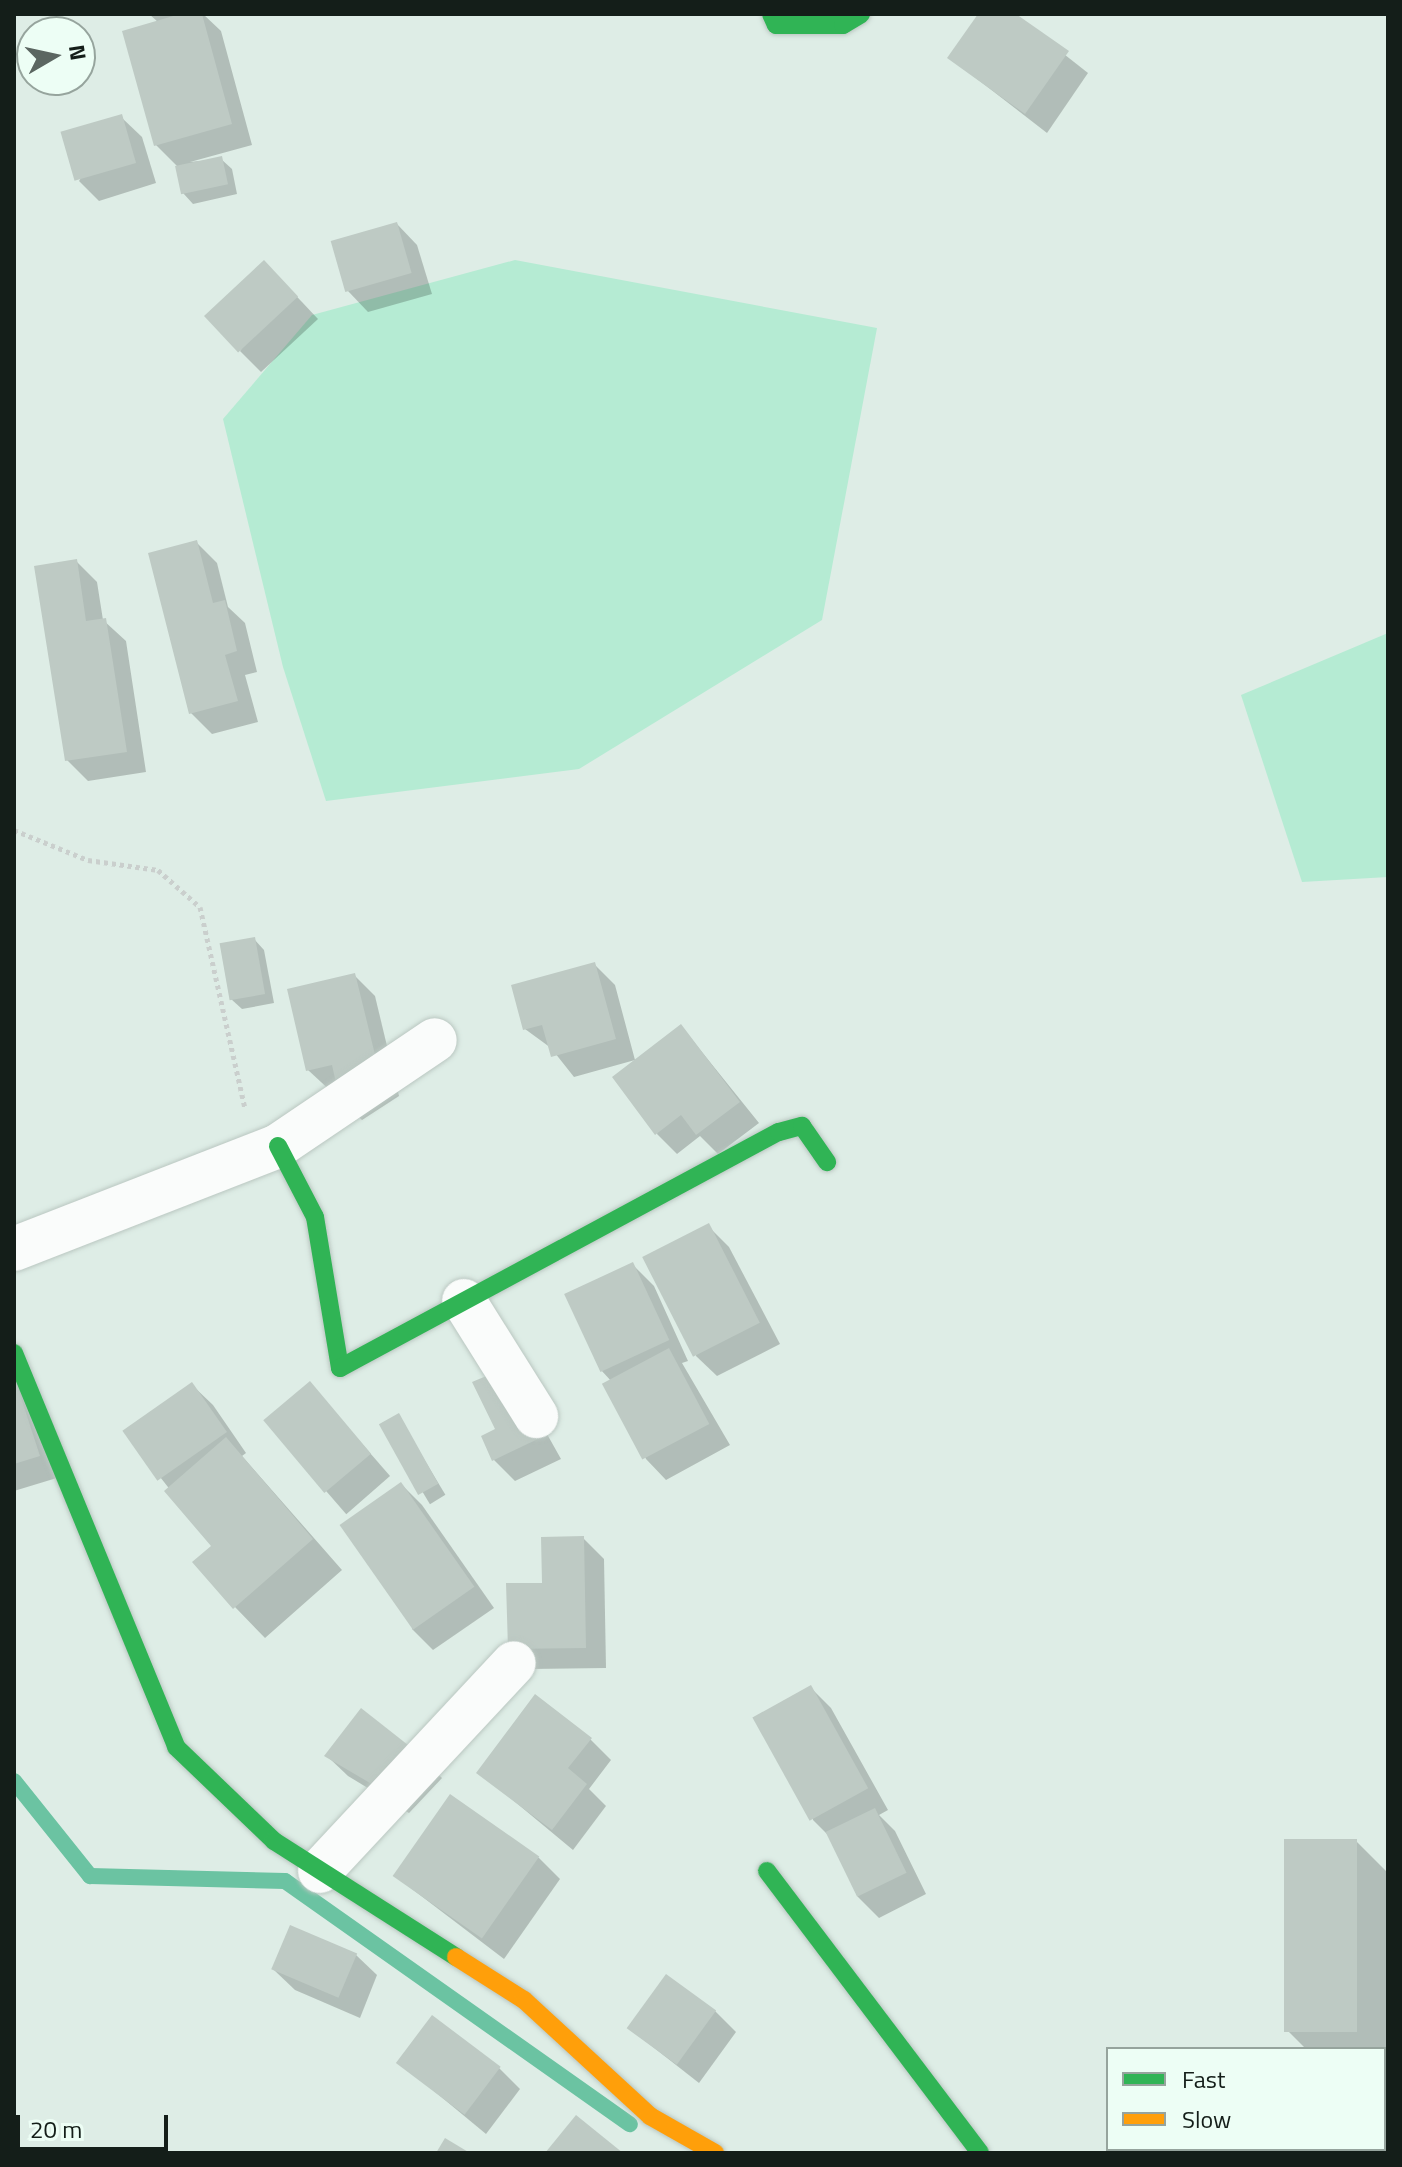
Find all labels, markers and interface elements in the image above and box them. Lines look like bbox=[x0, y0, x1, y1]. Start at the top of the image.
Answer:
north arrow bbox=[16, 16, 96, 96]
text: N bbox=[60, 42, 96, 63]
legend bbox=[1106, 2047, 1386, 2151]
text: Fast bbox=[1182, 2061, 1225, 2097]
scale bar bbox=[20, 2099, 172, 2149]
text: Slow bbox=[1182, 2101, 1231, 2137]
text: 20 m bbox=[30, 2111, 82, 2147]

